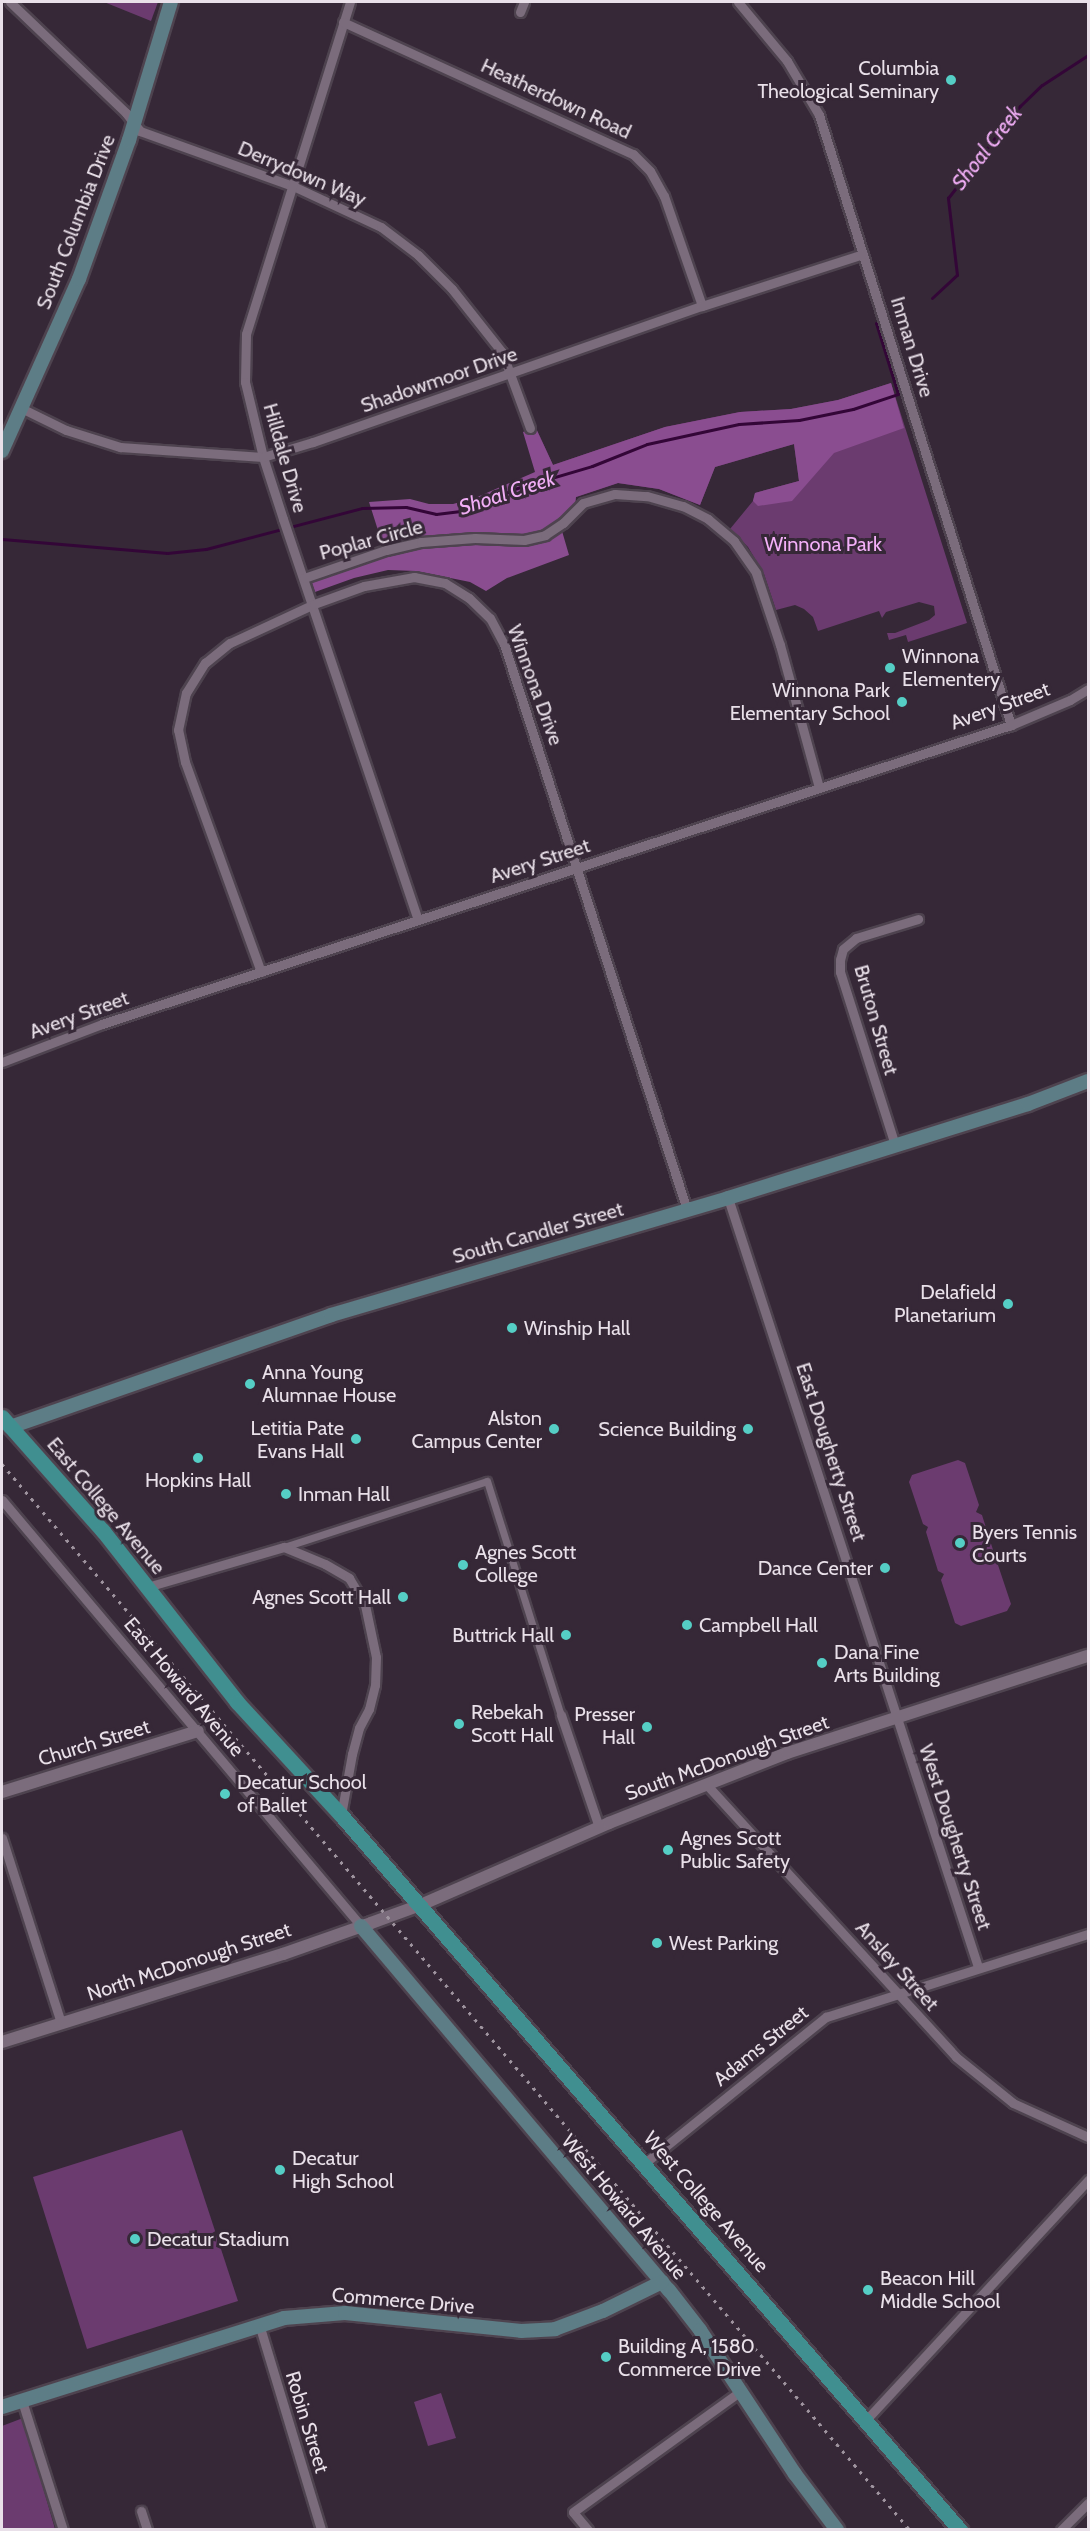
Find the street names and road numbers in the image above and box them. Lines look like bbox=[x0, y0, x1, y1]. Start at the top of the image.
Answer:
street label: Heatherdown Road bbox=[477, 54, 635, 144]
street label: South Columbia Drive bbox=[32, 131, 120, 313]
street label: Derrydown Way bbox=[234, 136, 370, 212]
street label: Inman Drive bbox=[885, 294, 939, 400]
street label: Shadowmoor Drive bbox=[358, 342, 520, 418]
street label: Hilldale Drive bbox=[258, 401, 312, 515]
street label: Poplar Circle bbox=[317, 515, 425, 565]
street label: Winnona Drive bbox=[502, 621, 568, 749]
street label: Avery Street bbox=[947, 677, 1053, 735]
street label: Avery Street bbox=[487, 834, 593, 888]
street label: Bruton Street bbox=[849, 962, 903, 1078]
street label: Avery Street bbox=[26, 986, 132, 1044]
street label: South Candler Street bbox=[450, 1197, 626, 1269]
street label: East Dougherty Street bbox=[791, 1360, 871, 1544]
street label: East College Avenue bbox=[42, 1433, 170, 1579]
street label: East Howard Avenue bbox=[119, 1613, 249, 1761]
street label: South McDonough Street bbox=[622, 1710, 832, 1806]
street label: Church Street bbox=[35, 1715, 153, 1771]
street label: West Dougherty Street bbox=[914, 1741, 996, 1933]
street label: Ansley Street bbox=[850, 1916, 944, 2016]
street label: North McDonough Street bbox=[84, 1918, 294, 2006]
street label: Adams Street bbox=[709, 2001, 813, 2091]
street label: West College Avenue bbox=[638, 2127, 774, 2277]
street label: West Howard Avenue bbox=[556, 2130, 692, 2284]
street label: Commerce Drive bbox=[331, 2283, 475, 2319]
street label: Robin Street bbox=[280, 2368, 334, 2476]

